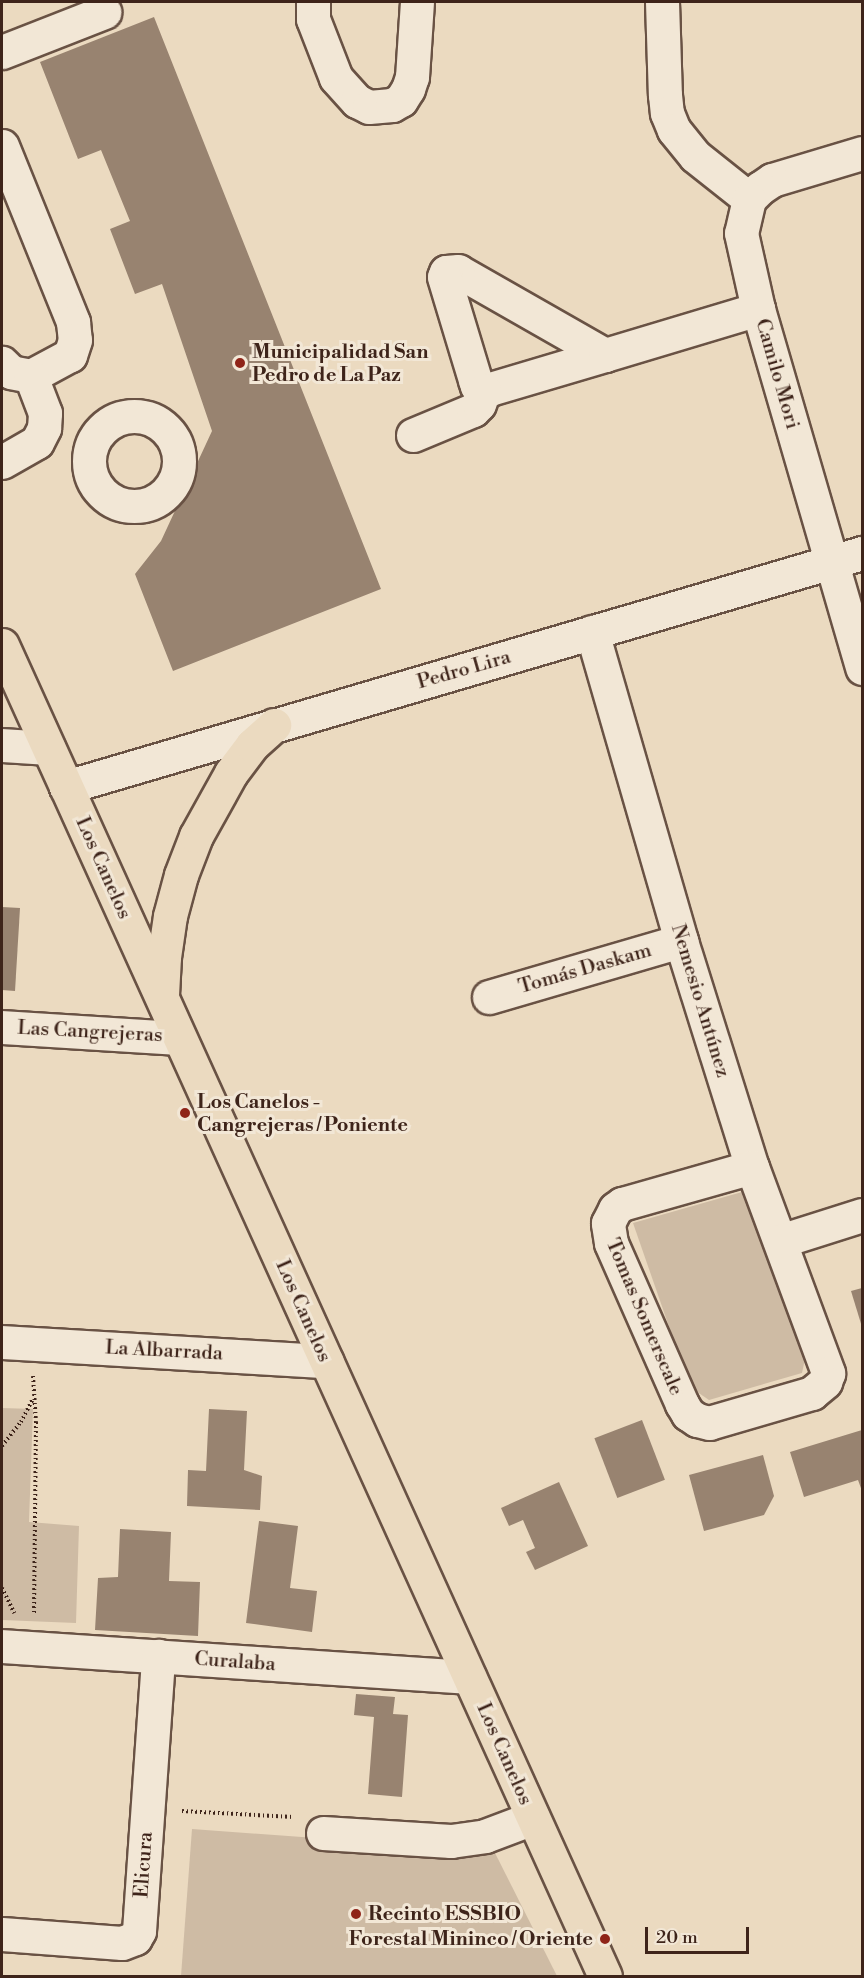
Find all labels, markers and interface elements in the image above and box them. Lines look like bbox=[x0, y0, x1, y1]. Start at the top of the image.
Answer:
street label: Camilo Mori bbox=[750, 316, 804, 432]
place label: Municipalidad San Pedro de La Paz bbox=[252, 340, 428, 387]
marker: Municipalidad San Pedro de La Paz bbox=[233, 356, 247, 370]
street label: Pedro Lira bbox=[414, 645, 514, 695]
street label: Los Canelos bbox=[70, 813, 136, 923]
street label: Nemesio Antúnez bbox=[665, 922, 735, 1080]
street label: Tomás Daskam bbox=[516, 939, 654, 999]
street label: Las Cangrejeras bbox=[17, 1016, 163, 1048]
place label: Los Canelos - Cangrejeras / Poniente bbox=[197, 1090, 408, 1137]
marker: Los Canelos - Cangrejeras / Poniente bbox=[178, 1106, 192, 1120]
street label: Tomas Somerscale bbox=[600, 1235, 688, 1399]
street label: Los Canelos bbox=[270, 1256, 336, 1366]
street label: La Albarrada bbox=[105, 1336, 223, 1366]
street label: Curalaba bbox=[194, 1647, 276, 1677]
street label: Los Canelos bbox=[471, 1699, 537, 1809]
street label: Elicura bbox=[130, 1831, 158, 1899]
place label: Recinto ESSBIO bbox=[368, 1902, 521, 1926]
marker: Recinto ESSBIO bbox=[349, 1907, 363, 1921]
scale bar bbox=[648, 1915, 752, 1953]
text: 20 m bbox=[656, 1926, 698, 1949]
place label: Forestal Mininco / Oriente bbox=[349, 1927, 593, 1951]
marker: Forestal Mininco / Oriente bbox=[598, 1932, 612, 1946]

